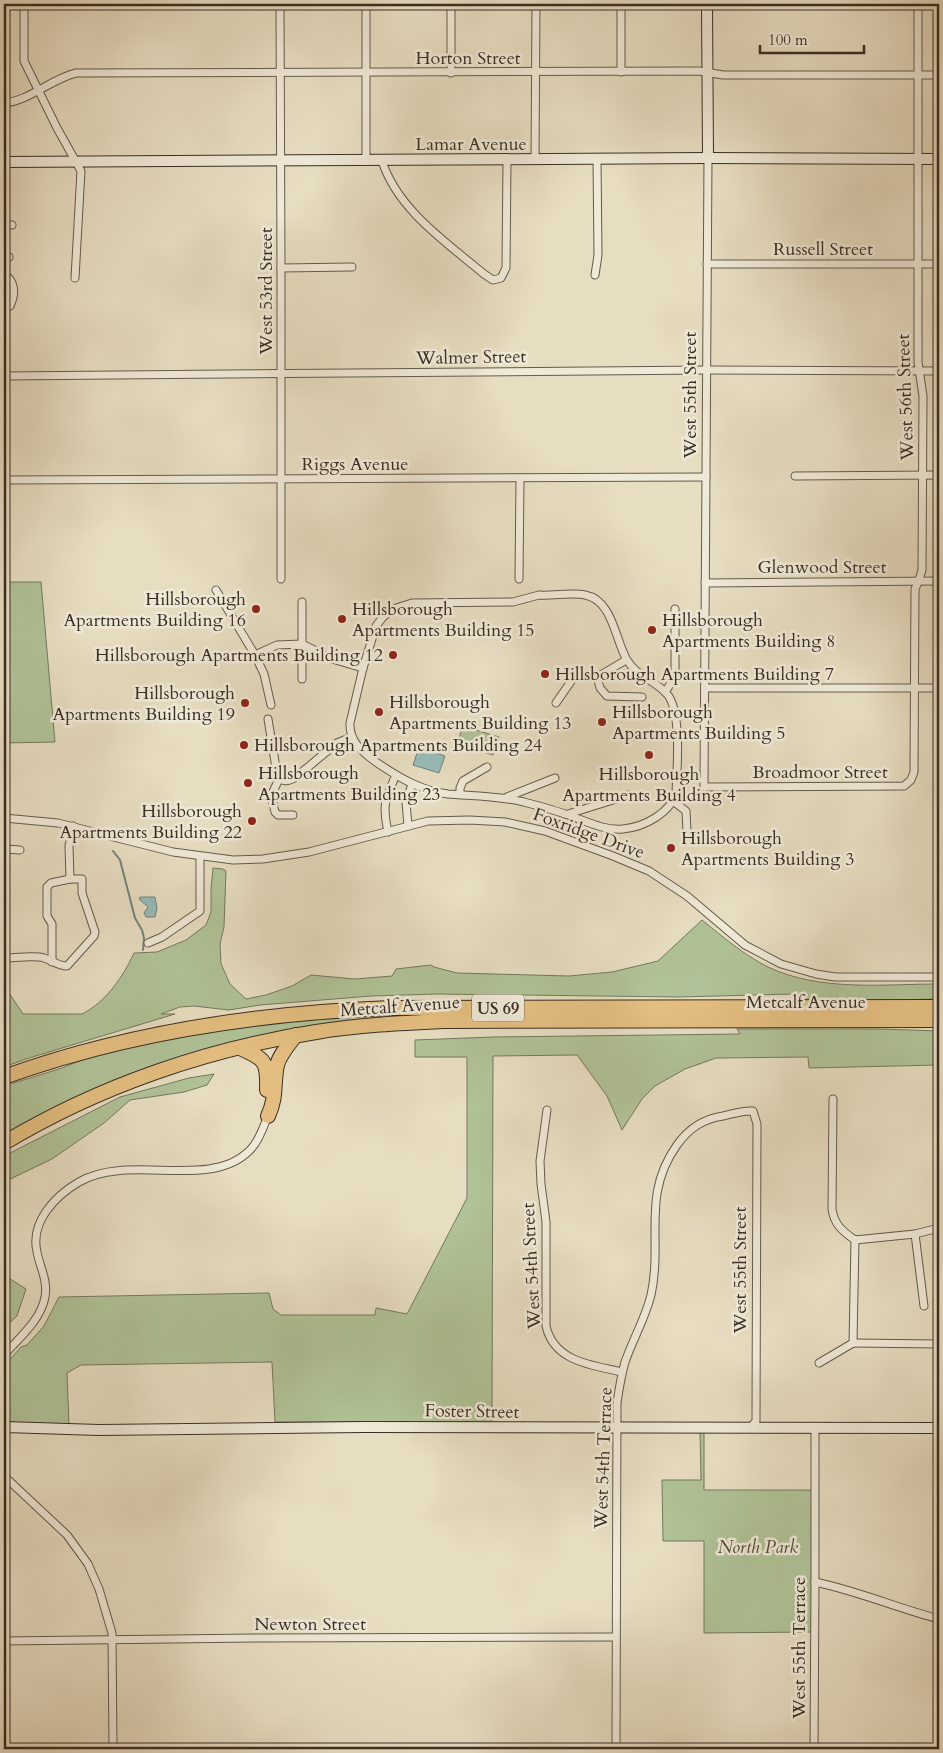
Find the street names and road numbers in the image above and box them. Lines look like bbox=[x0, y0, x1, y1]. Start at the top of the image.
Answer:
street label: Horton Street bbox=[415, 46, 521, 71]
street label: Lamar Avenue bbox=[415, 132, 527, 157]
street label: West 53rd Street bbox=[254, 227, 279, 356]
street label: Russell Street bbox=[773, 237, 873, 262]
street label: West 55th Street bbox=[678, 331, 703, 459]
street label: West 56th Street bbox=[891, 333, 920, 462]
street label: Walmer Street bbox=[415, 344, 527, 371]
street label: Riggs Avenue bbox=[302, 452, 408, 477]
street label: Glenwood Street bbox=[758, 555, 887, 580]
street label: Broadmoor Street bbox=[752, 760, 888, 785]
street label: Foxridge Drive bbox=[530, 802, 648, 865]
street label: Metcalf Avenue bbox=[339, 990, 461, 1023]
street label: Metcalf Avenue bbox=[746, 990, 866, 1015]
road number: US 69 bbox=[472, 994, 524, 1021]
street label: West 54th Street bbox=[516, 1202, 547, 1331]
street label: West 55th Street bbox=[728, 1206, 753, 1334]
street label: West 54th Terrace bbox=[588, 1387, 618, 1530]
street label: Foster Street bbox=[424, 1398, 520, 1425]
street label: West 55th Terrace bbox=[787, 1577, 812, 1720]
street label: Newton Street bbox=[254, 1612, 366, 1637]

